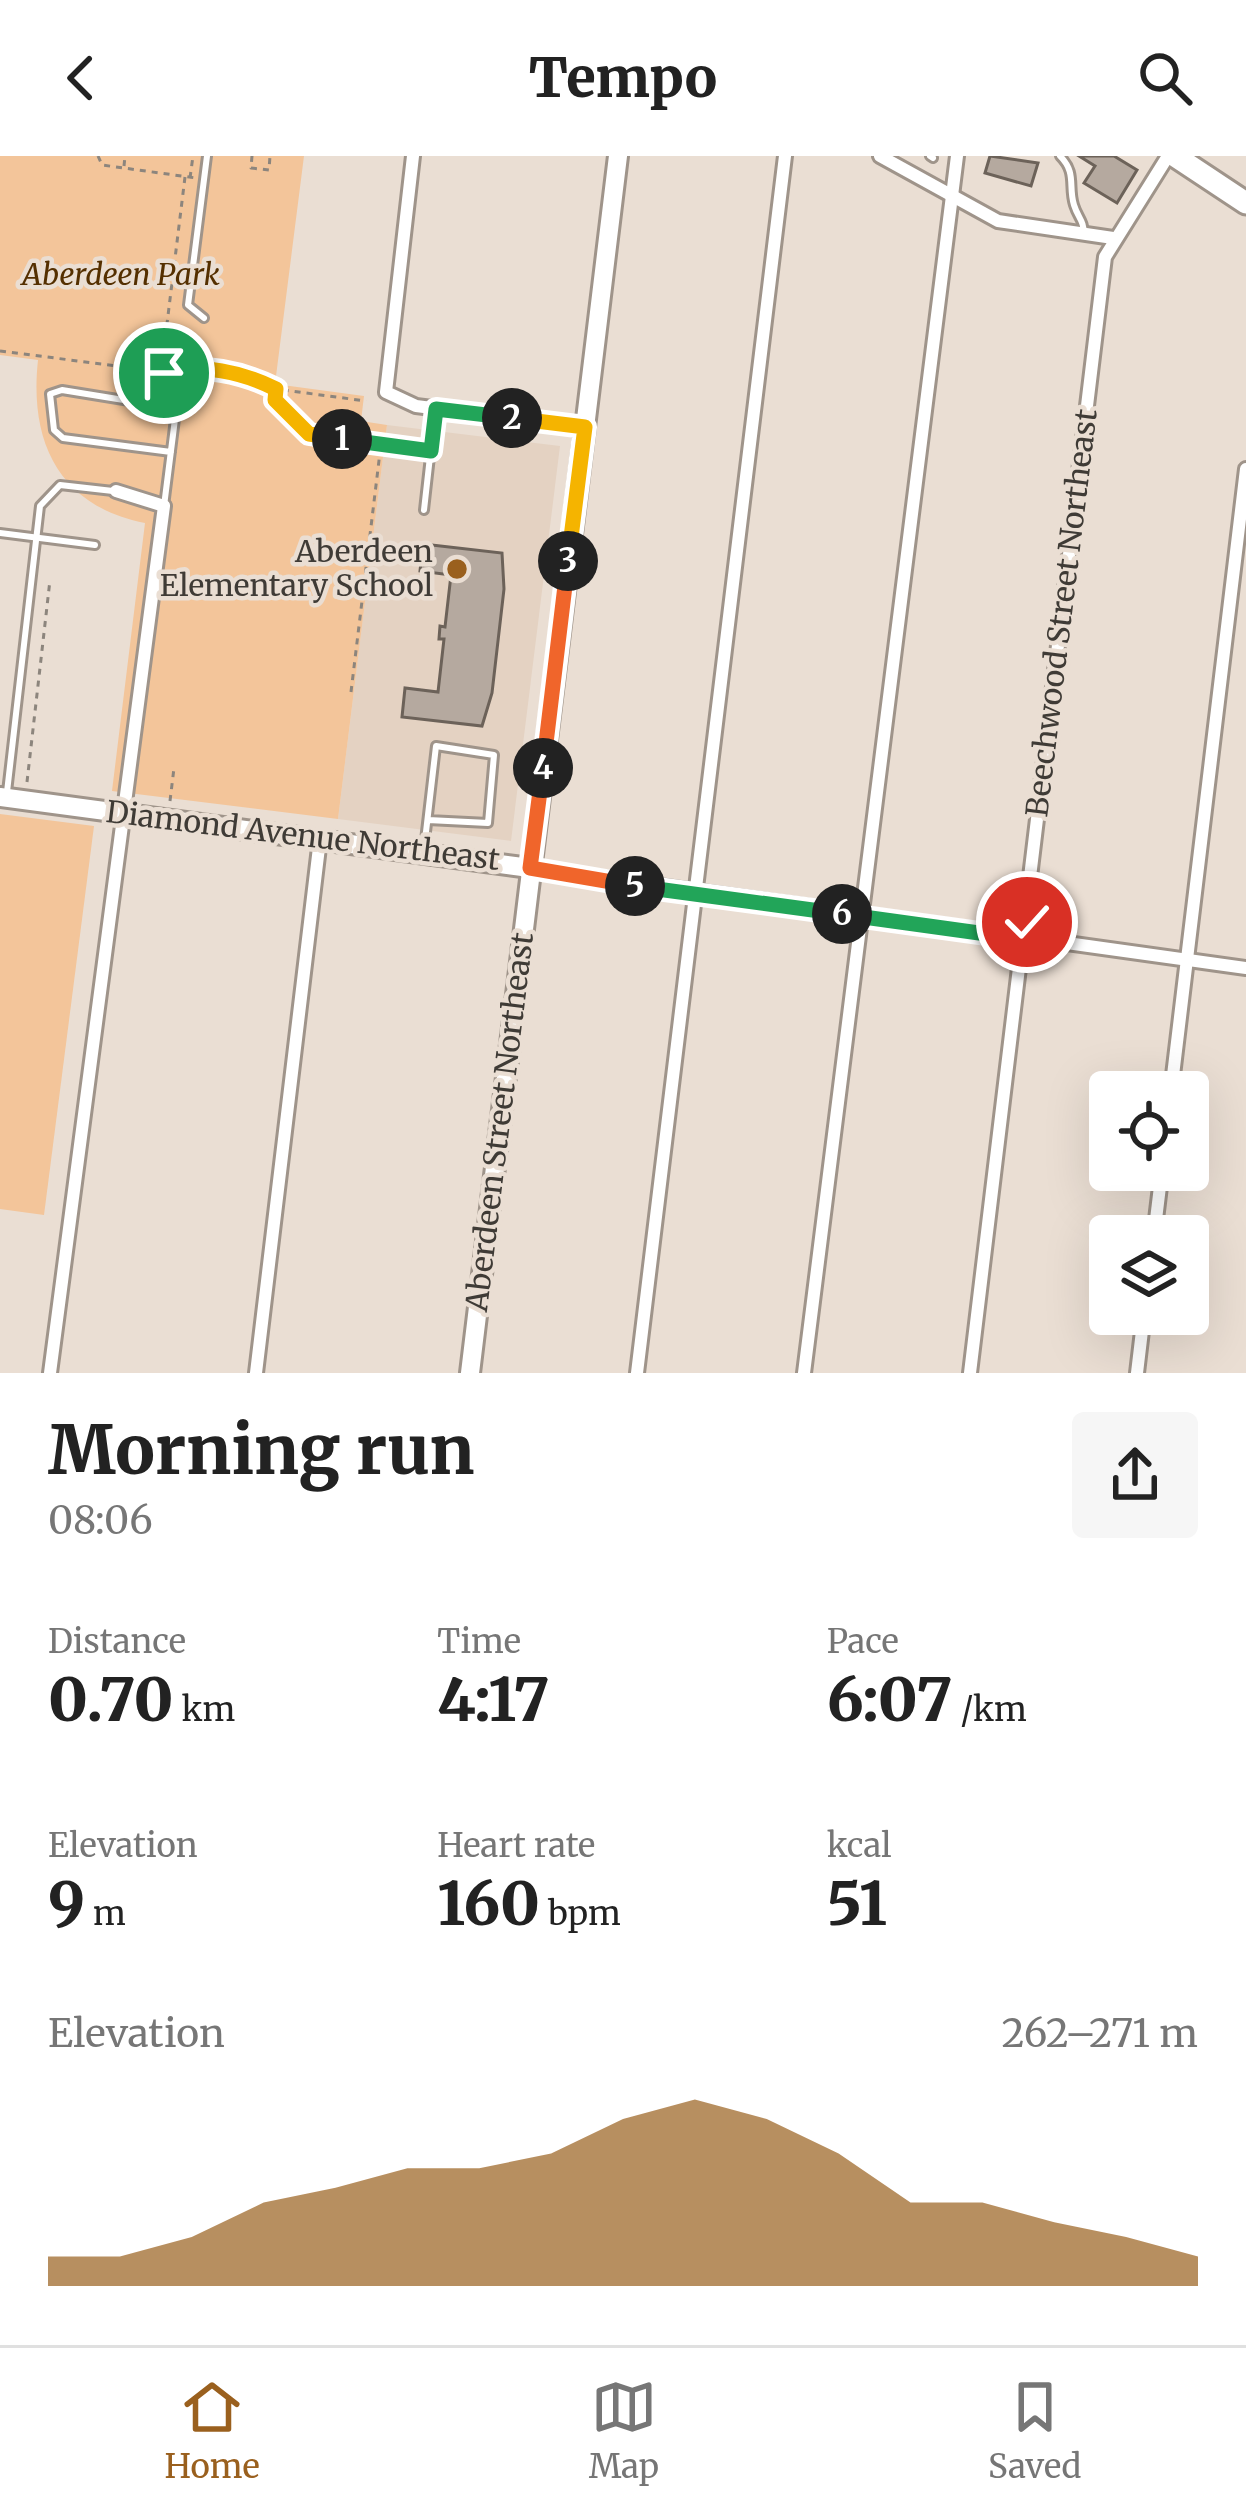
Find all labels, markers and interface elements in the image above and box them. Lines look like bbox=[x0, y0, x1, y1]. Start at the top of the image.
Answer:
text: Tempo bbox=[529, 44, 717, 112]
icon: back bbox=[48, 45, 114, 111]
icon: search bbox=[1132, 45, 1198, 111]
park label: Aberdeen Park bbox=[20, 255, 221, 293]
pin bbox=[113, 322, 215, 424]
icon: arrive bbox=[131, 340, 197, 406]
pin: 2 bbox=[482, 388, 542, 448]
text: 2 bbox=[502, 397, 522, 438]
street label: Beechwood Street Northeast bbox=[1017, 407, 1105, 819]
pin: 1 bbox=[312, 409, 372, 469]
text: 1 bbox=[334, 418, 350, 459]
pin: 3 bbox=[538, 531, 598, 591]
place label: Aberdeen Elementary School bbox=[160, 532, 433, 604]
text: 3 bbox=[559, 540, 577, 581]
marker: Aberdeen Elementary School bbox=[444, 556, 470, 582]
pin: 4 bbox=[513, 738, 573, 798]
text: 4 bbox=[533, 747, 553, 788]
street label: Diamond Avenue Northeast bbox=[104, 792, 502, 878]
pin: 5 bbox=[605, 856, 665, 916]
text: 5 bbox=[625, 865, 645, 906]
pin bbox=[976, 871, 1078, 973]
pin: 6 bbox=[812, 884, 872, 944]
icon: check bbox=[994, 889, 1060, 955]
text: 6 bbox=[832, 893, 852, 934]
street label: Aberdeen Street Northeast bbox=[457, 930, 541, 1314]
map controls bbox=[1089, 1071, 1209, 1335]
button: locate bbox=[1089, 1071, 1209, 1191]
button: layers bbox=[1089, 1215, 1209, 1335]
text: Morning run bbox=[48, 1409, 474, 1492]
button: share bbox=[1072, 1412, 1198, 1538]
text: 08:06 bbox=[48, 1496, 153, 1545]
text: Distance bbox=[48, 1621, 186, 1662]
text: Time bbox=[437, 1621, 521, 1662]
text: Pace bbox=[827, 1621, 899, 1662]
text: 0.70 bbox=[48, 1662, 174, 1737]
text: 4:17 bbox=[437, 1662, 549, 1737]
text: 6:07 bbox=[827, 1662, 953, 1737]
text: km bbox=[174, 1689, 235, 1730]
text: /km bbox=[953, 1689, 1027, 1730]
text: Elevation bbox=[48, 1825, 198, 1866]
text: Heart rate bbox=[437, 1825, 595, 1866]
text: kcal bbox=[827, 1825, 892, 1866]
text: 9 bbox=[48, 1866, 85, 1941]
text: 160 bbox=[437, 1866, 540, 1941]
text: 51 bbox=[827, 1866, 887, 1941]
text: m bbox=[85, 1893, 126, 1934]
text: bpm bbox=[540, 1893, 621, 1934]
text: Elevation bbox=[48, 2009, 225, 2058]
text: 262–271 m bbox=[1002, 2009, 1198, 2058]
tab: Home bbox=[165, 2374, 260, 2487]
tab: Map bbox=[589, 2374, 659, 2487]
tab: Saved bbox=[988, 2374, 1082, 2487]

